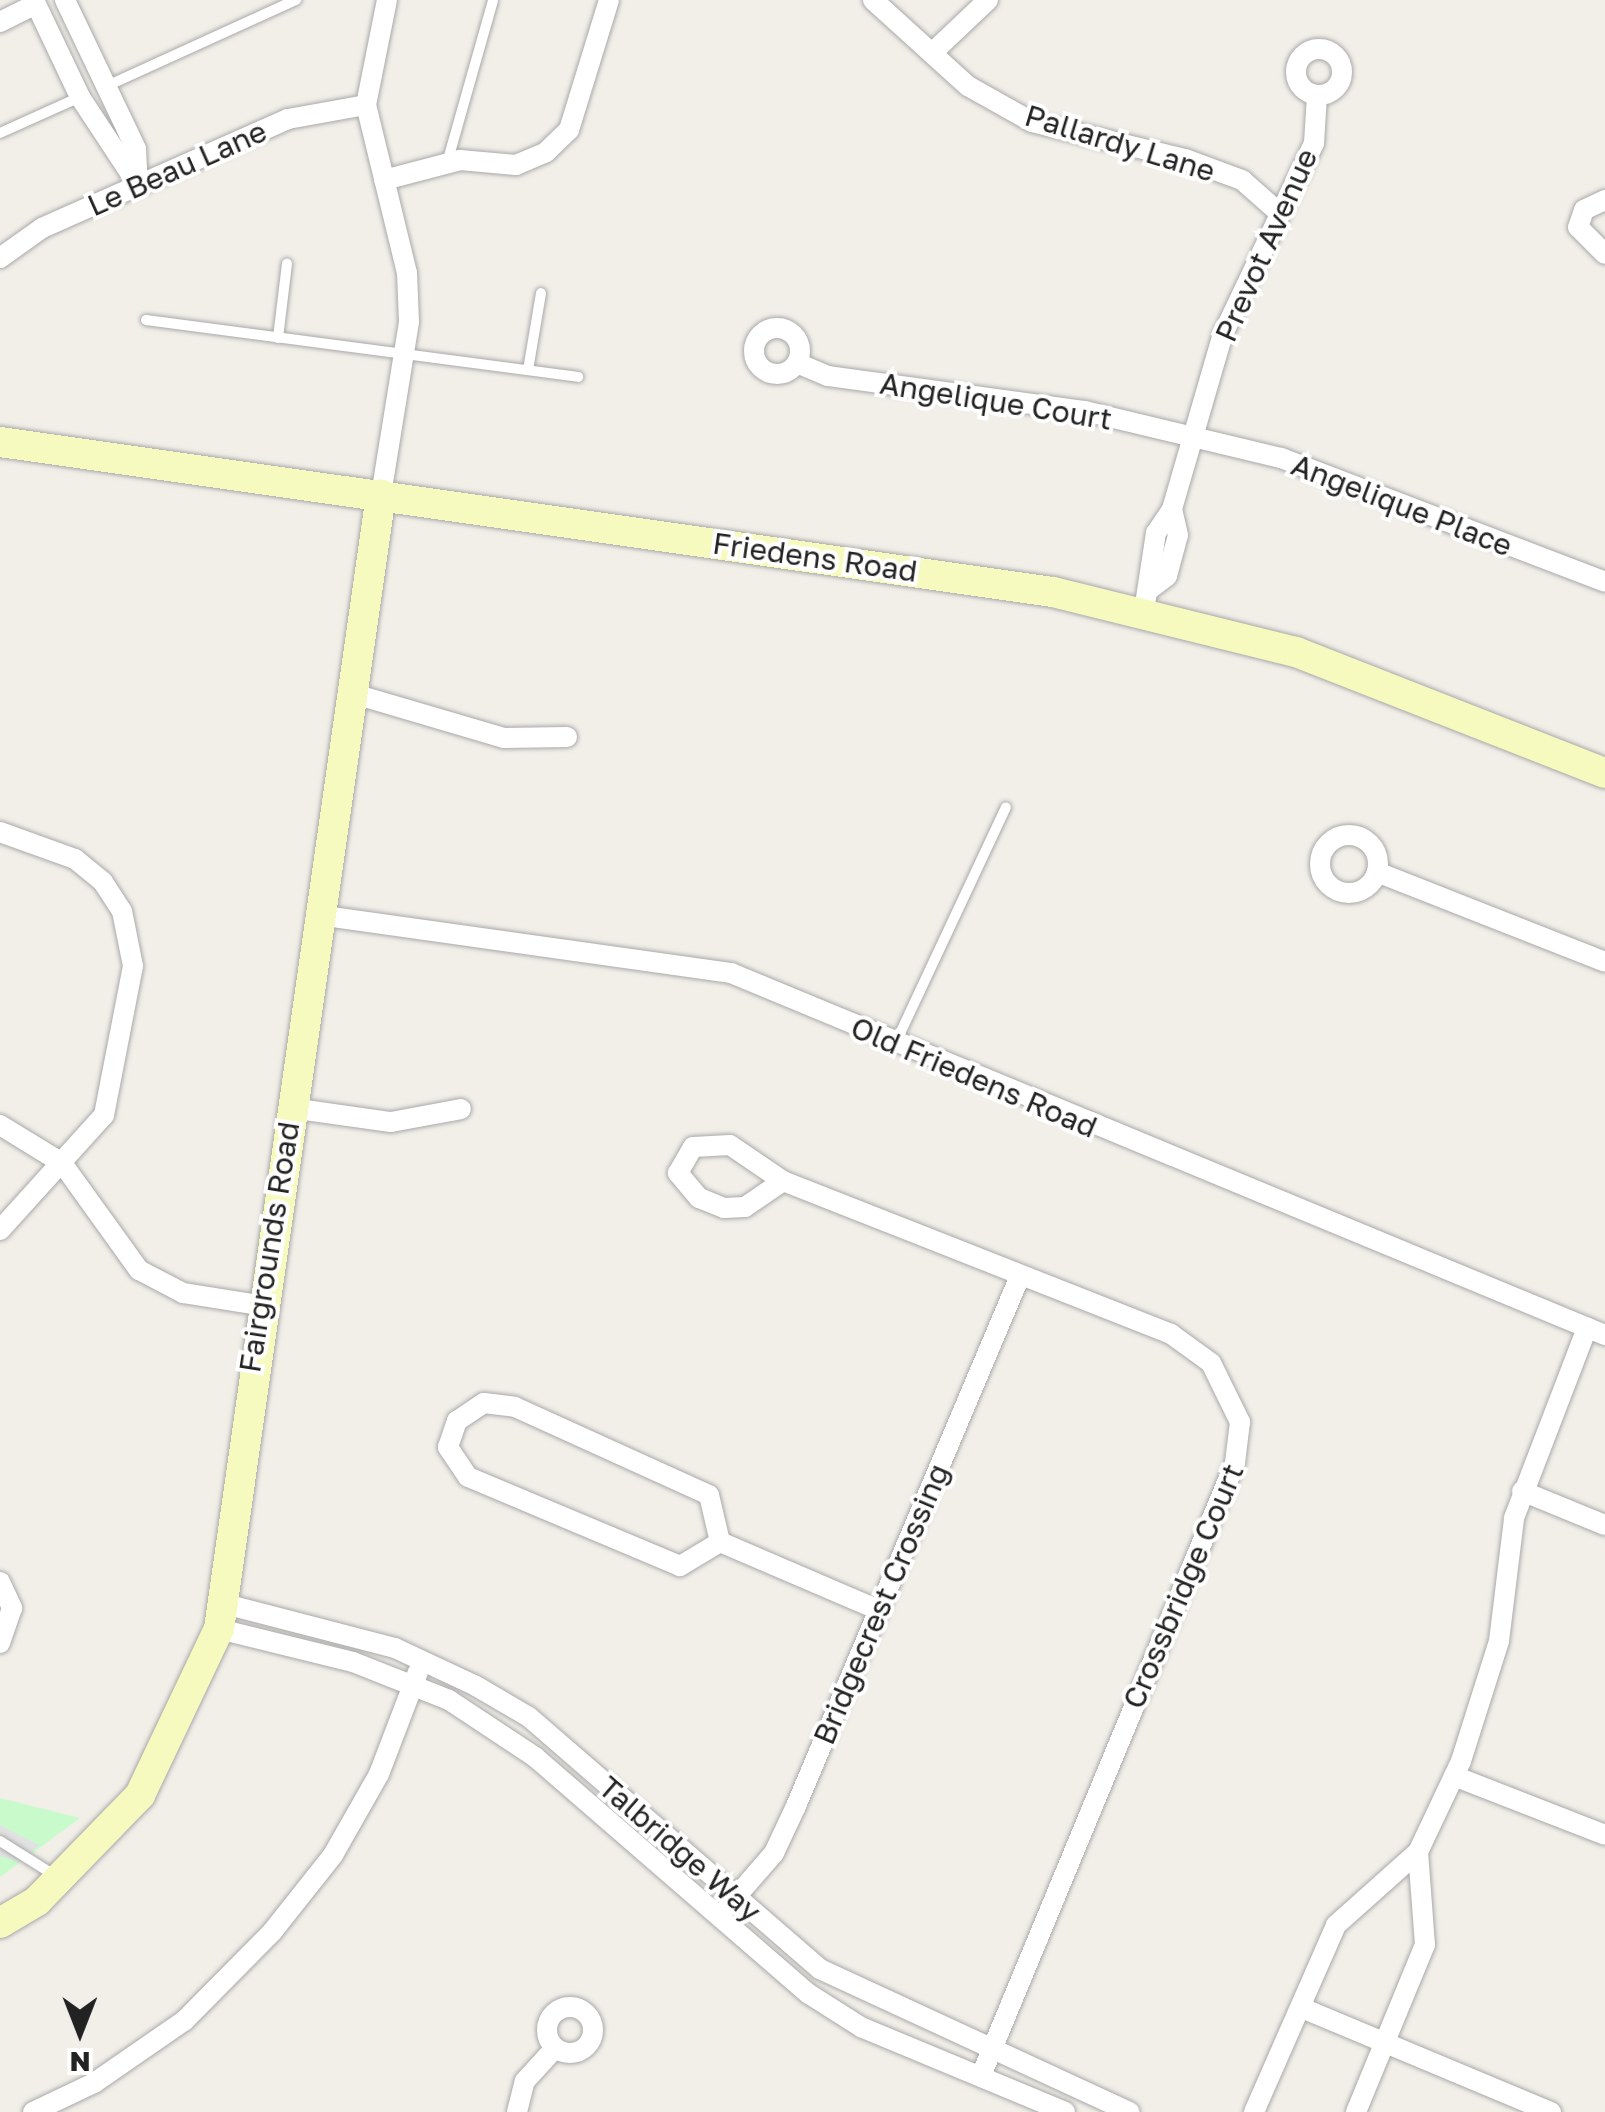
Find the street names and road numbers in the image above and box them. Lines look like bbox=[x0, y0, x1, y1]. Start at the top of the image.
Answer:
street label: Pallardy Lane bbox=[1021, 97, 1219, 189]
street label: Le Beau Lane bbox=[82, 113, 272, 223]
street label: Prevot Avenue bbox=[1207, 143, 1325, 347]
street label: Angelique Court bbox=[877, 365, 1115, 437]
street label: Angelique Place bbox=[1287, 446, 1517, 564]
street label: Friedens Road bbox=[710, 525, 920, 589]
street label: Old Friedens Road bbox=[846, 1009, 1102, 1145]
street label: Fairgrounds Road bbox=[231, 1119, 307, 1375]
street label: Bridgecrest Crossing bbox=[806, 1458, 956, 1750]
street label: Crossbridge Court bbox=[1115, 1458, 1251, 1714]
street label: Talbridge Way bbox=[592, 1769, 768, 1929]

